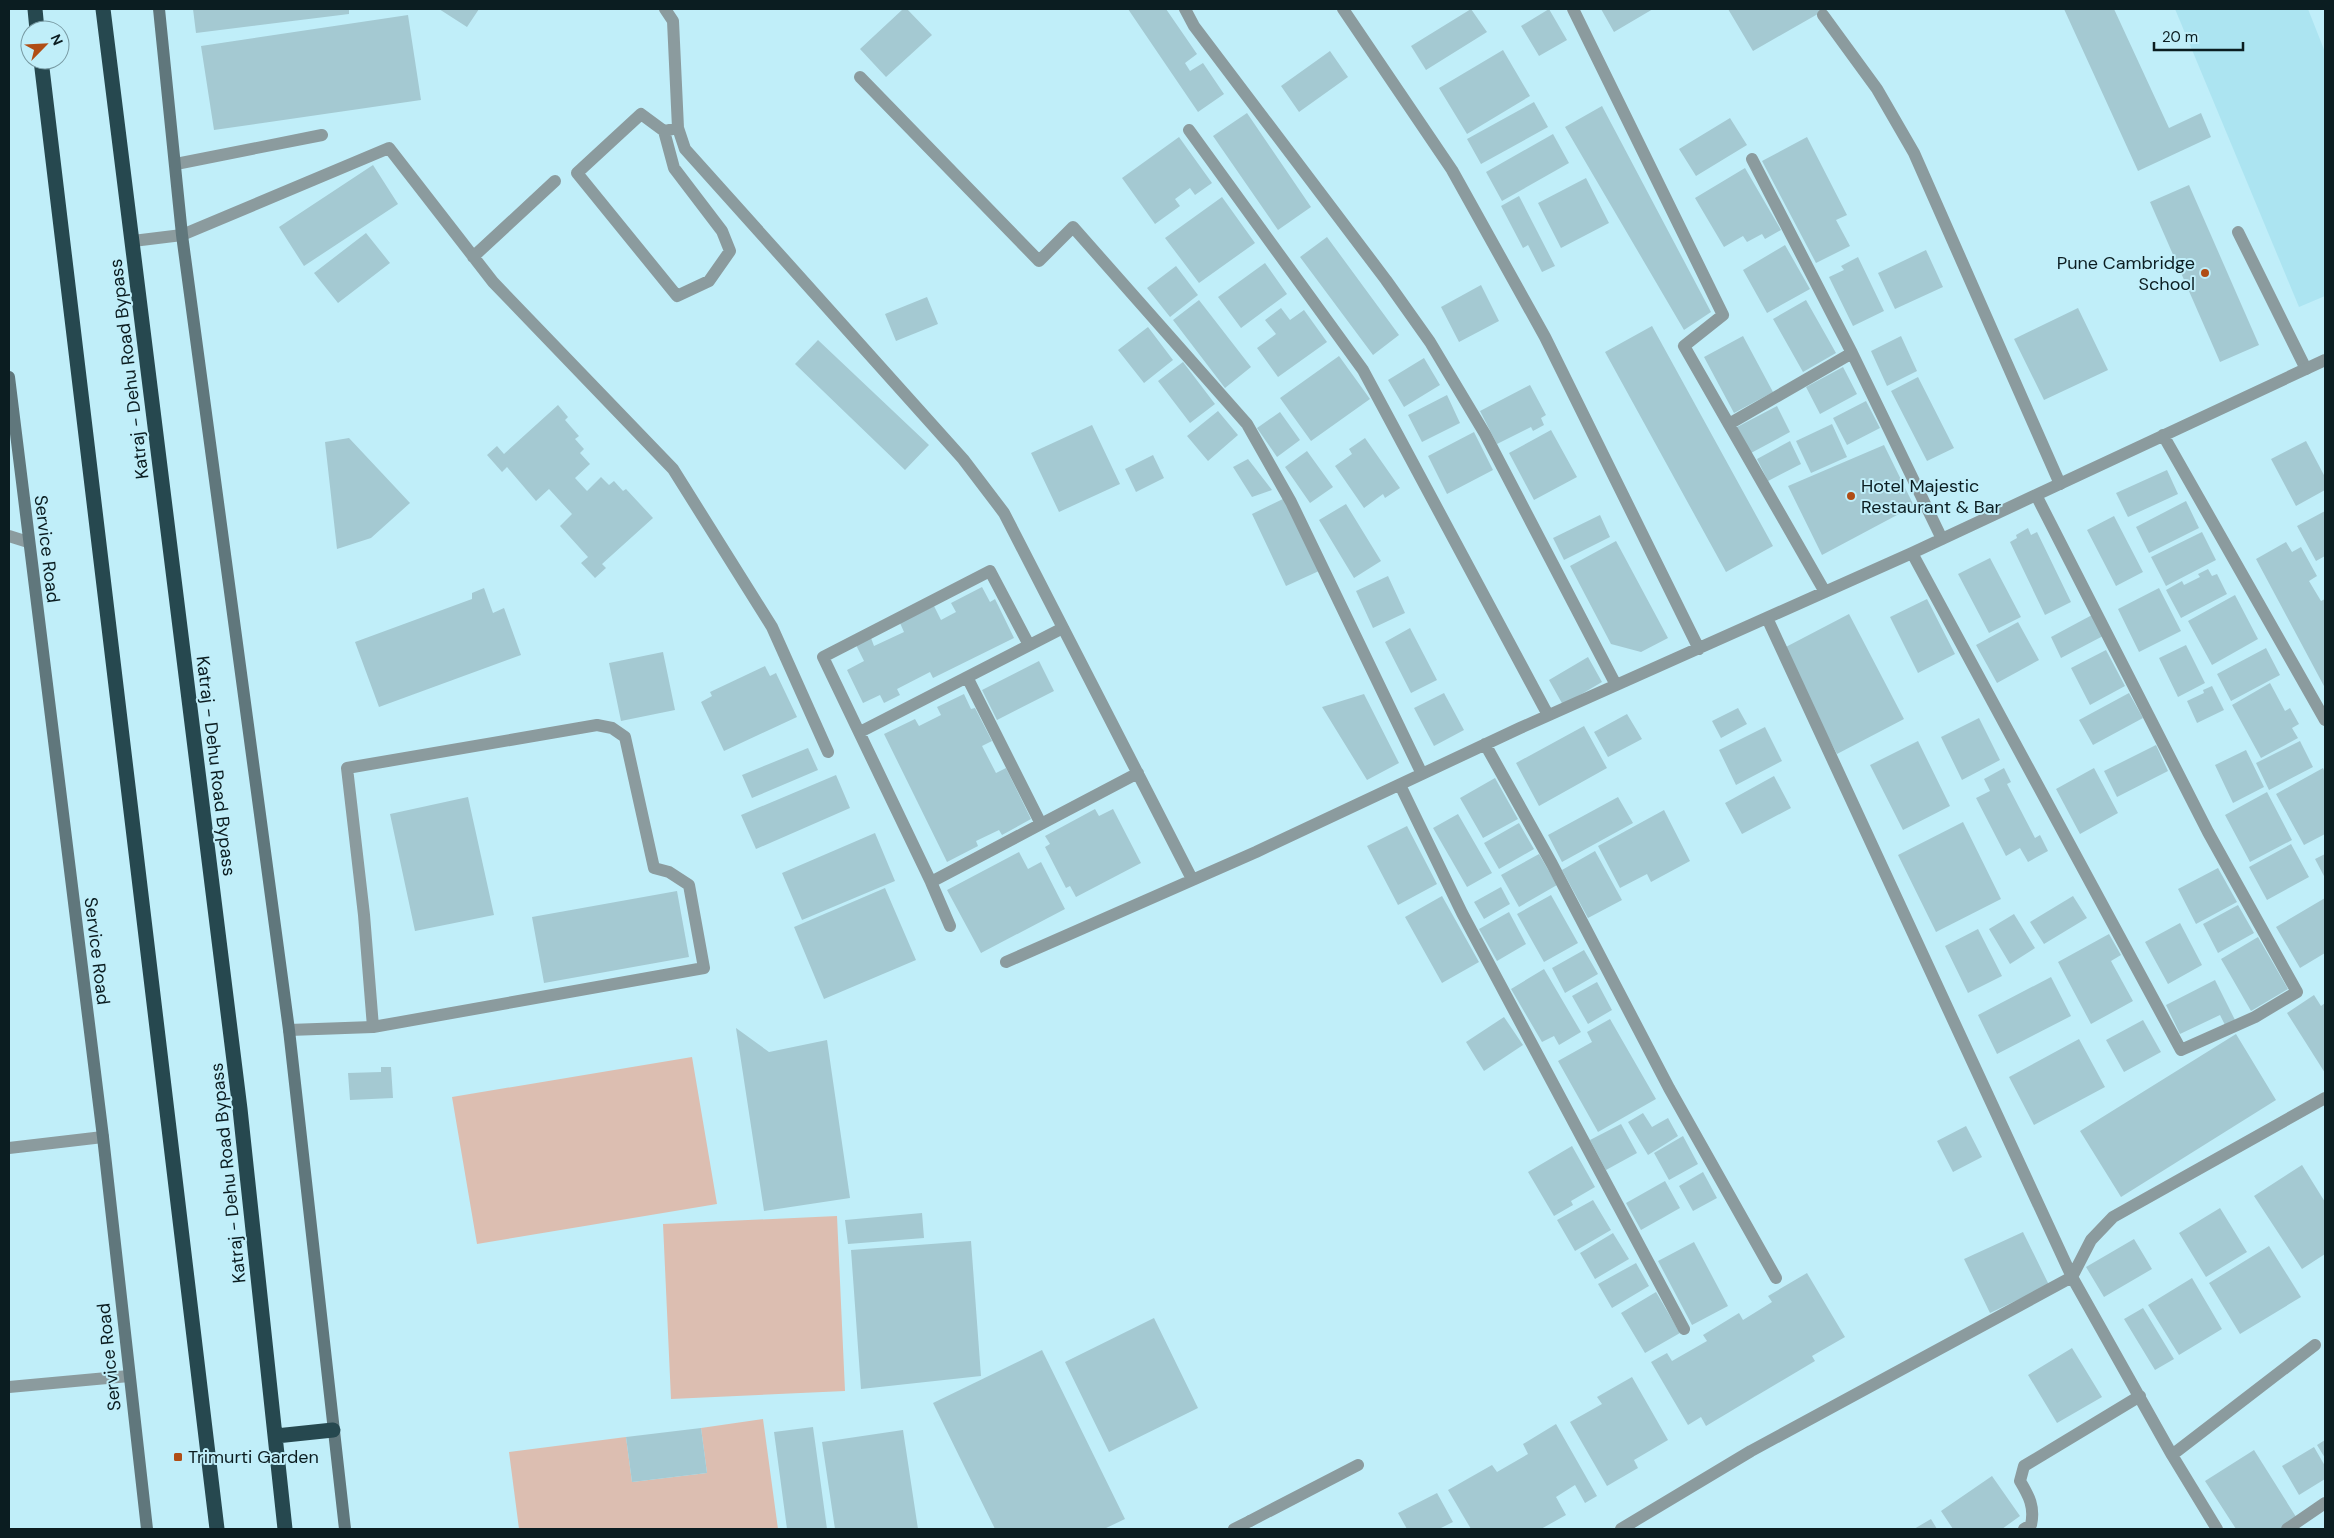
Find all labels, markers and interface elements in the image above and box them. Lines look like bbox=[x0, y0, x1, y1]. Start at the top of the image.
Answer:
north arrow bbox=[20, 20, 70, 70]
scale bar bbox=[2154, 20, 2243, 52]
text: 20 m bbox=[2162, 27, 2198, 47]
text: N bbox=[47, 31, 67, 48]
place label: Pune Cambridge School bbox=[2057, 251, 2195, 296]
street label: Katraj - Dehu Road Bypass bbox=[104, 258, 154, 480]
marker: Pune Cambridge School bbox=[2199, 267, 2211, 279]
place label: Hotel Majestic Restaurant & Bar bbox=[1861, 474, 2001, 519]
marker: Hotel Majestic Restaurant & Bar bbox=[1845, 490, 1857, 502]
street label: Service Road bbox=[28, 494, 66, 604]
street label: Katraj - Dehu Road Bypass bbox=[191, 655, 241, 877]
street label: Service Road bbox=[78, 896, 116, 1006]
street label: Katraj - Dehu Road Bypass bbox=[204, 1062, 252, 1284]
street label: Service Road bbox=[91, 1302, 127, 1412]
place label: Trimurti Garden bbox=[188, 1445, 319, 1469]
marker: Trimurti Garden bbox=[172, 1451, 184, 1463]

